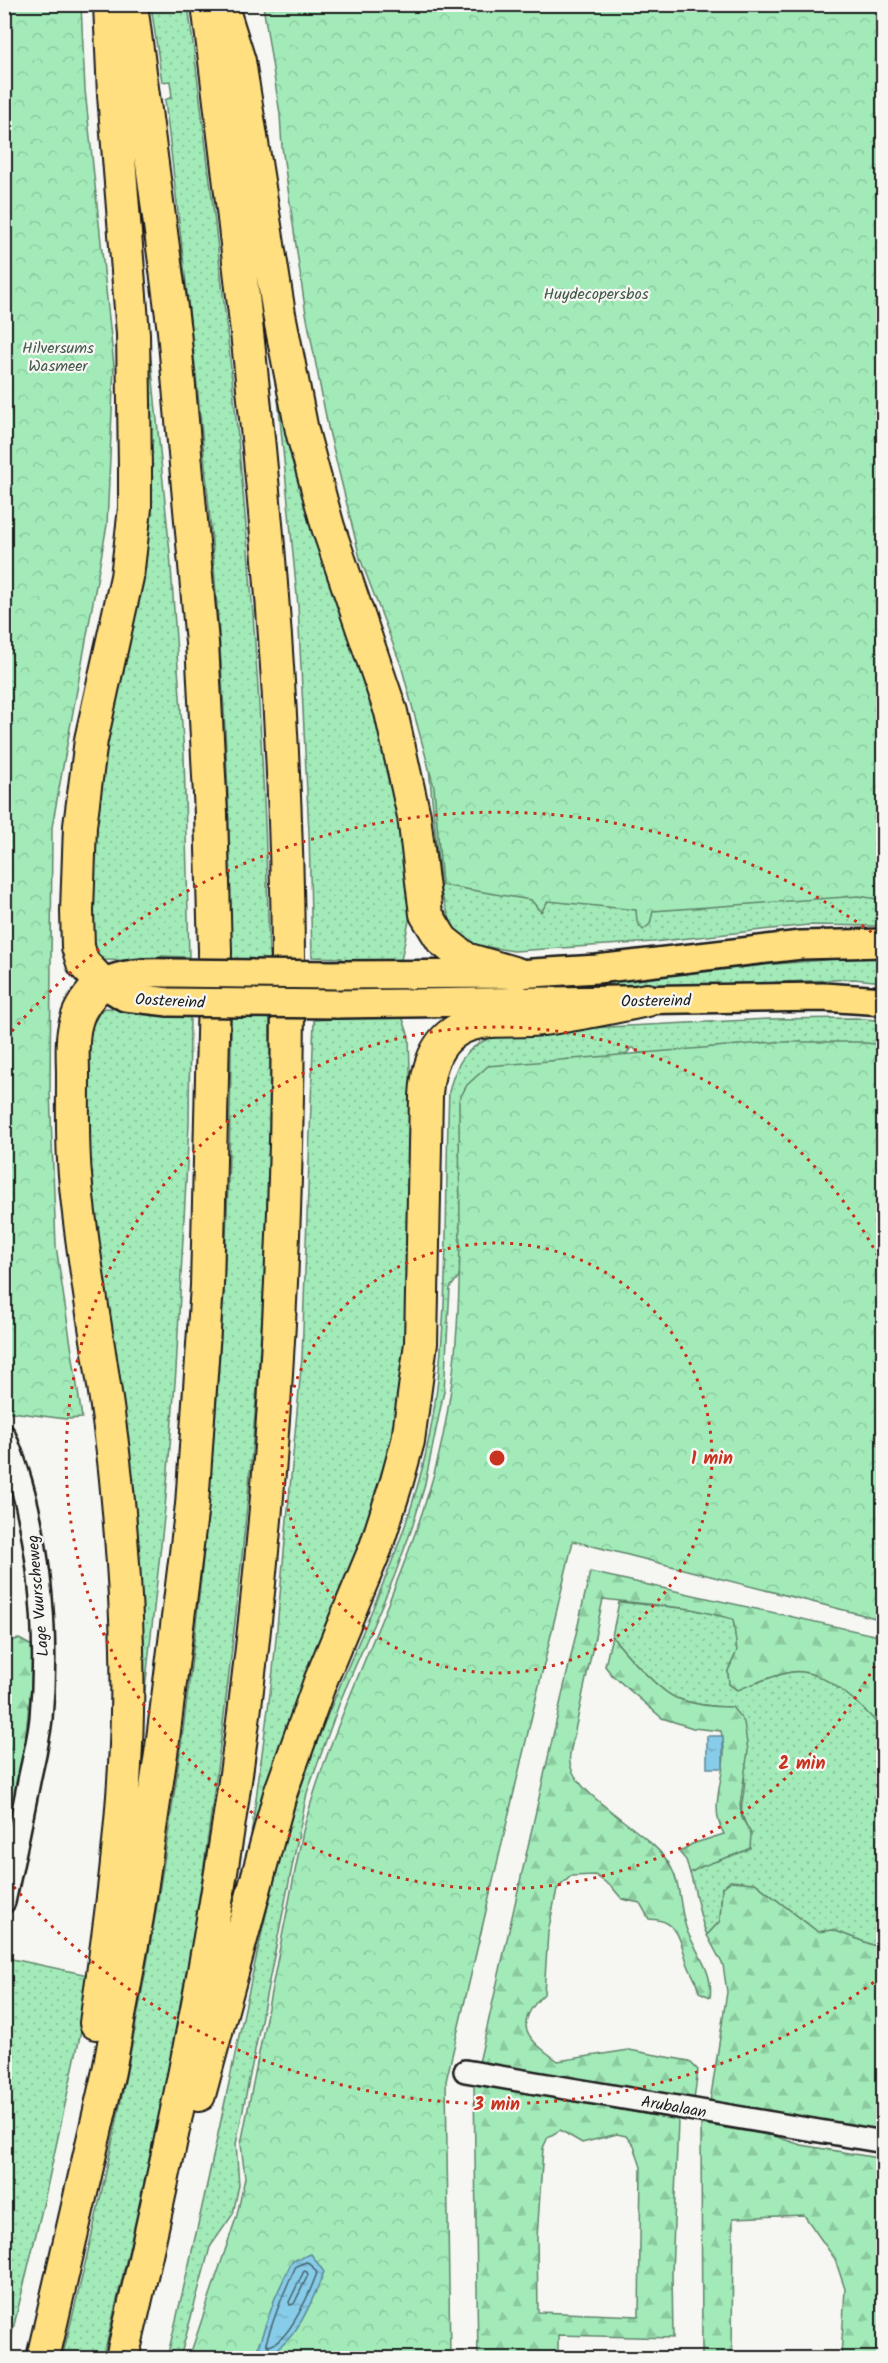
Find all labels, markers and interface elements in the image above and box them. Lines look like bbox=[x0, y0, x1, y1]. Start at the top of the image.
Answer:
park label: Huydecopersbos bbox=[544, 282, 649, 307]
park label: Hilversums Wasmeer bbox=[22, 336, 94, 379]
street label: Oostereind bbox=[134, 987, 207, 1016]
street label: Oostereind bbox=[621, 988, 692, 1015]
text: 1 min bbox=[691, 1445, 733, 1474]
centre of rings bbox=[487, 1448, 507, 1468]
street label: Lage Vuurscheweg bbox=[21, 1534, 56, 1658]
text: 2 min bbox=[779, 1750, 825, 1779]
street label: Arubalaan bbox=[639, 2089, 708, 2126]
text: 3 min bbox=[473, 2091, 520, 2120]

